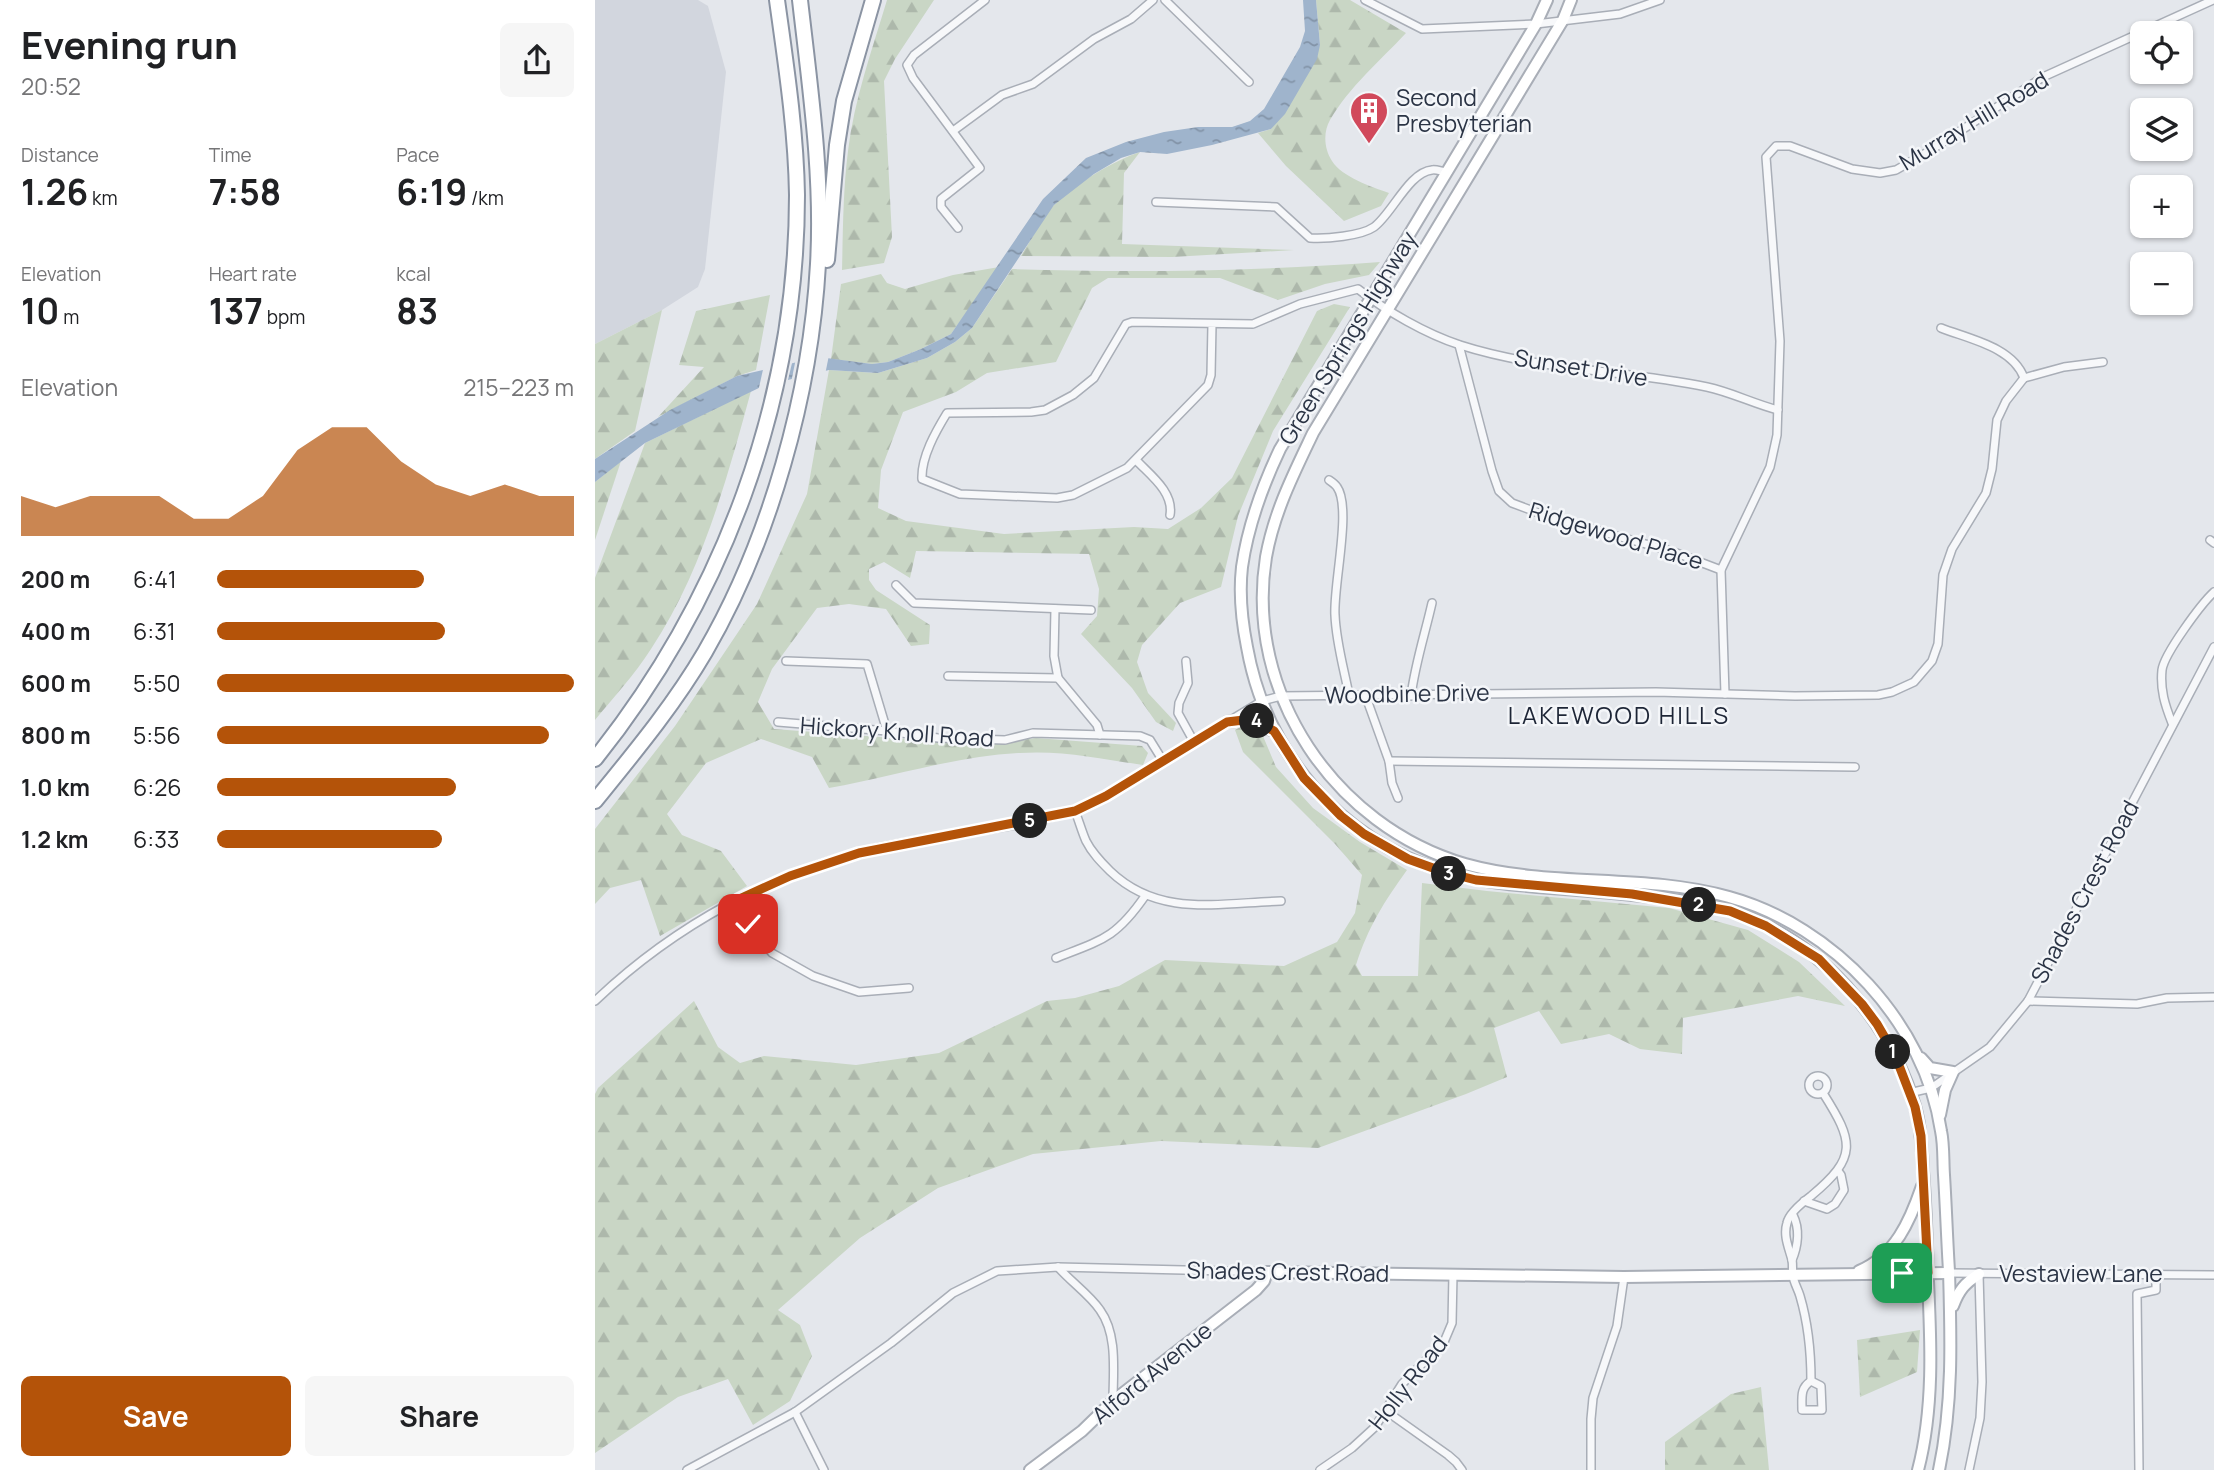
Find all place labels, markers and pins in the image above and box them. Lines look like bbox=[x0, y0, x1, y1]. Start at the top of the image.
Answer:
place label: Second Presbyterian bbox=[1396, 81, 1532, 139]
building icon: Second Presbyterian bbox=[1348, 90, 1390, 145]
pin: 4 bbox=[1239, 704, 1275, 738]
pin: 5 bbox=[1013, 804, 1047, 838]
pin: 3 bbox=[1431, 856, 1467, 892]
pin: 2 bbox=[1681, 888, 1717, 922]
pin bbox=[718, 894, 778, 954]
pin: 1 bbox=[1875, 1034, 1911, 1070]
pin bbox=[1872, 1243, 1932, 1303]

